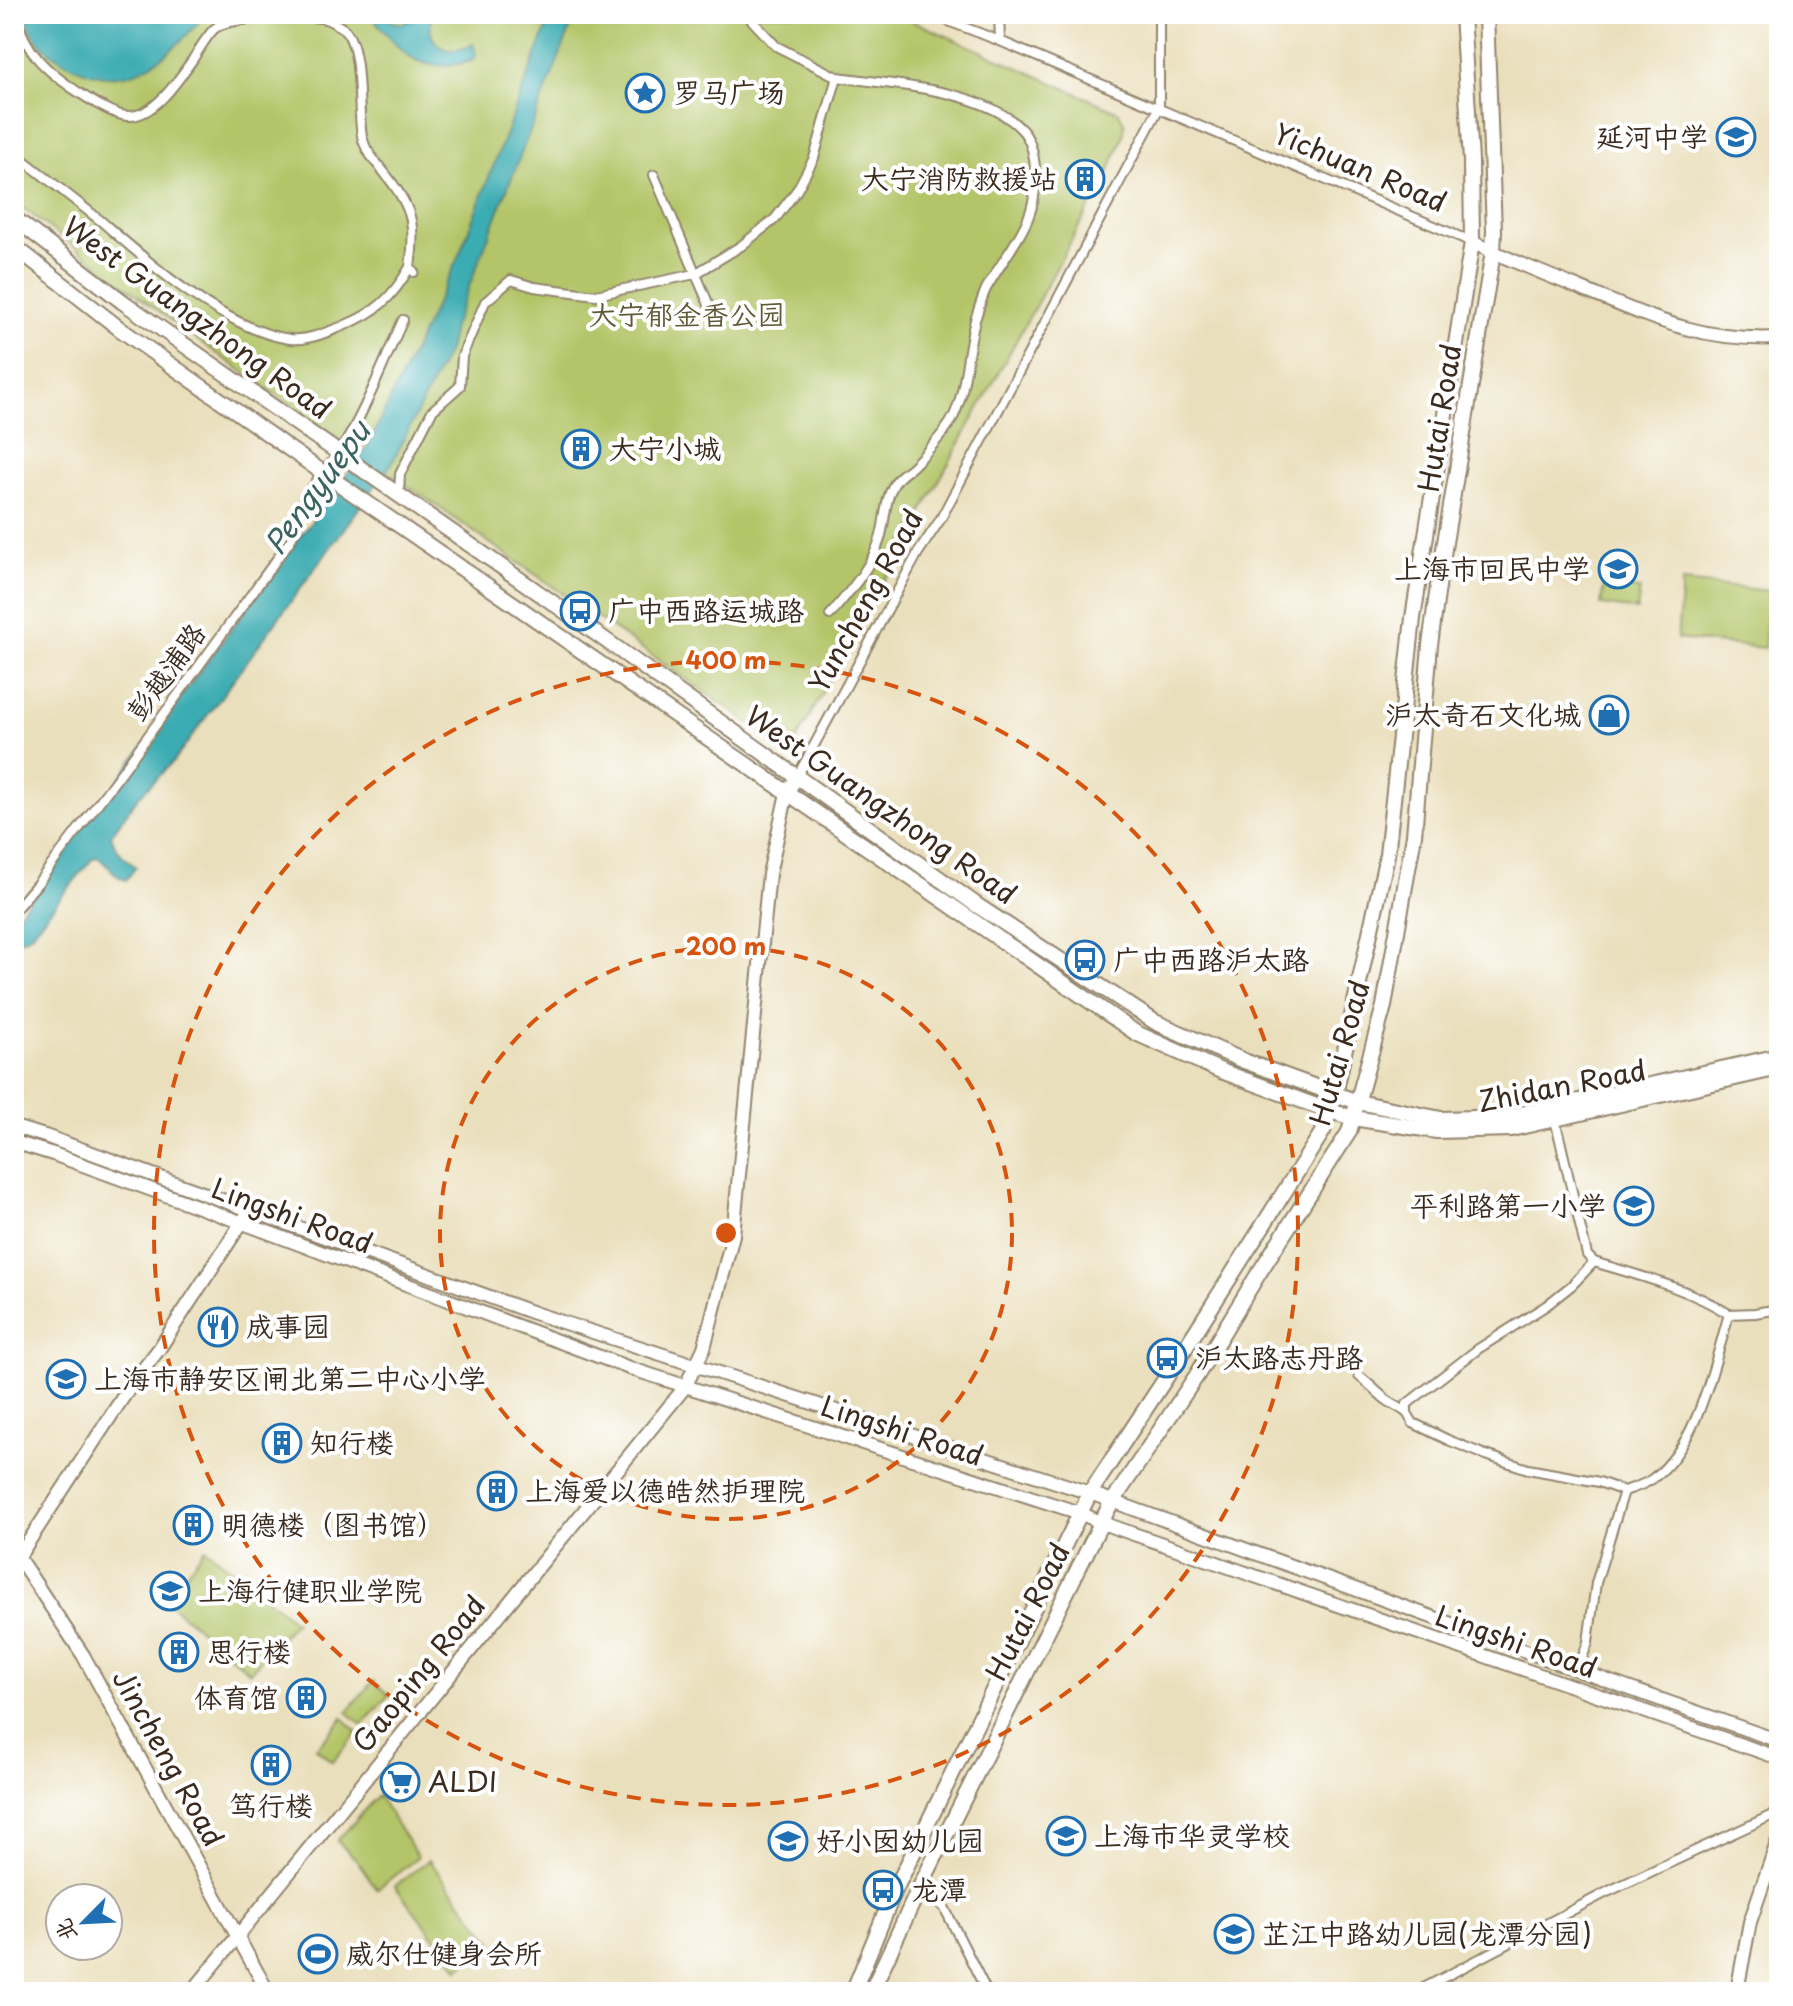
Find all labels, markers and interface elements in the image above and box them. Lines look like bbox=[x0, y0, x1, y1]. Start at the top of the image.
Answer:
place label: 罗马广场 bbox=[673, 70, 785, 113]
place icon: 罗马广场 bbox=[624, 72, 666, 114]
street label: Yichuan Road bbox=[1267, 111, 1454, 222]
place label: 延河中学 bbox=[1596, 114, 1708, 157]
school or university icon: 延河中学 bbox=[1715, 116, 1757, 158]
place label: 大宁消防救援站 bbox=[861, 156, 1057, 199]
building icon: 大宁消防救援站 bbox=[1064, 158, 1106, 200]
street label: West Guangzhong Road bbox=[55, 205, 341, 429]
park label: 大宁郁金香公园 bbox=[589, 292, 785, 335]
street label: Hutai Road bbox=[1406, 341, 1471, 495]
water label: Pengyuepu bbox=[252, 409, 381, 563]
place label: 大宁小城 bbox=[609, 426, 721, 469]
building icon: 大宁小城 bbox=[560, 428, 602, 470]
street label: Yuncheng Road bbox=[796, 501, 933, 700]
place label: 上海市回民中学 bbox=[1394, 546, 1590, 589]
school or university icon: 上海市回民中学 bbox=[1597, 548, 1639, 590]
place label: 广中西路运城路 bbox=[608, 588, 804, 631]
bus stop icon: 广中西路运城路 bbox=[559, 590, 601, 632]
street label: 彭越浦路 bbox=[114, 613, 215, 729]
text: 400 m bbox=[685, 641, 767, 677]
place label: 沪太奇石文化城 bbox=[1385, 692, 1581, 735]
street label: West Guangzhong Road bbox=[737, 694, 1026, 914]
shop icon: 沪太奇石文化城 bbox=[1588, 694, 1630, 736]
text: 200 m bbox=[686, 927, 766, 963]
place label: 广中西路沪太路 bbox=[1113, 937, 1309, 980]
bus stop icon: 广中西路沪太路 bbox=[1064, 939, 1106, 981]
street label: Hutai Road bbox=[1297, 975, 1380, 1130]
street label: Zhidan Road bbox=[1474, 1047, 1649, 1122]
street label: Lingshi Road bbox=[206, 1166, 379, 1264]
place label: 平利路第一小学 bbox=[1410, 1183, 1606, 1226]
school or university icon: 平利路第一小学 bbox=[1613, 1185, 1655, 1227]
centre of rings bbox=[712, 1219, 740, 1247]
place label: 成事园 bbox=[246, 1304, 330, 1347]
restaurant icon: 成事园 bbox=[197, 1306, 239, 1348]
place label: 沪太路志丹路 bbox=[1195, 1335, 1363, 1378]
bus stop icon: 沪太路志丹路 bbox=[1146, 1337, 1188, 1379]
place label: 上海市静安区闸北第二中心小学 bbox=[94, 1356, 486, 1399]
school or university icon: 上海市静安区闸北第二中心小学 bbox=[45, 1358, 87, 1400]
street label: Lingshi Road bbox=[816, 1383, 989, 1476]
place label: 知行楼 bbox=[310, 1420, 394, 1463]
building icon: 知行楼 bbox=[261, 1422, 303, 1464]
place label: 上海爱以德皓然护理院 bbox=[525, 1468, 805, 1511]
building icon: 上海爱以德皓然护理院 bbox=[476, 1470, 518, 1512]
place label: 明德楼（图书馆） bbox=[221, 1502, 445, 1545]
building icon: 明德楼（图书馆） bbox=[172, 1504, 214, 1546]
street label: Hutai Road bbox=[974, 1535, 1080, 1688]
place label: 上海行健职业学院 bbox=[198, 1568, 422, 1611]
school or university icon: 上海行健职业学院 bbox=[149, 1570, 191, 1612]
street label: Gaoping Road bbox=[341, 1585, 495, 1761]
street label: Lingshi Road bbox=[1430, 1593, 1603, 1688]
place label: 思行楼 bbox=[207, 1629, 291, 1672]
building icon: 思行楼 bbox=[158, 1631, 200, 1673]
street label: Jincheng Road bbox=[103, 1661, 236, 1854]
place label: 体育馆 bbox=[194, 1675, 278, 1718]
building icon: 体育馆 bbox=[285, 1677, 327, 1719]
building icon: 笃行楼 bbox=[250, 1744, 292, 1786]
place label: ALDI bbox=[428, 1759, 497, 1802]
supermarket icon: ALDI bbox=[379, 1761, 421, 1803]
place label: 笃行楼 bbox=[229, 1783, 313, 1826]
place label: 上海市华灵学校 bbox=[1094, 1813, 1290, 1856]
school or university icon: 上海市华灵学校 bbox=[1045, 1815, 1087, 1857]
place label: 好小囡幼儿园 bbox=[816, 1818, 984, 1861]
school or university icon: 好小囡幼儿园 bbox=[767, 1820, 809, 1862]
place label: 龙潭 bbox=[911, 1867, 967, 1910]
bus stop icon: 龙潭 bbox=[862, 1869, 904, 1911]
north arrow bbox=[44, 1882, 124, 1962]
place label: 芷江中路幼儿园(龙潭分园) bbox=[1262, 1911, 1592, 1954]
school or university icon: 芷江中路幼儿园(龙潭分园) bbox=[1213, 1913, 1255, 1955]
text: 北 bbox=[45, 1914, 84, 1948]
place label: 威尔仕健身会所 bbox=[346, 1931, 542, 1974]
sports icon: 威尔仕健身会所 bbox=[297, 1933, 339, 1975]

